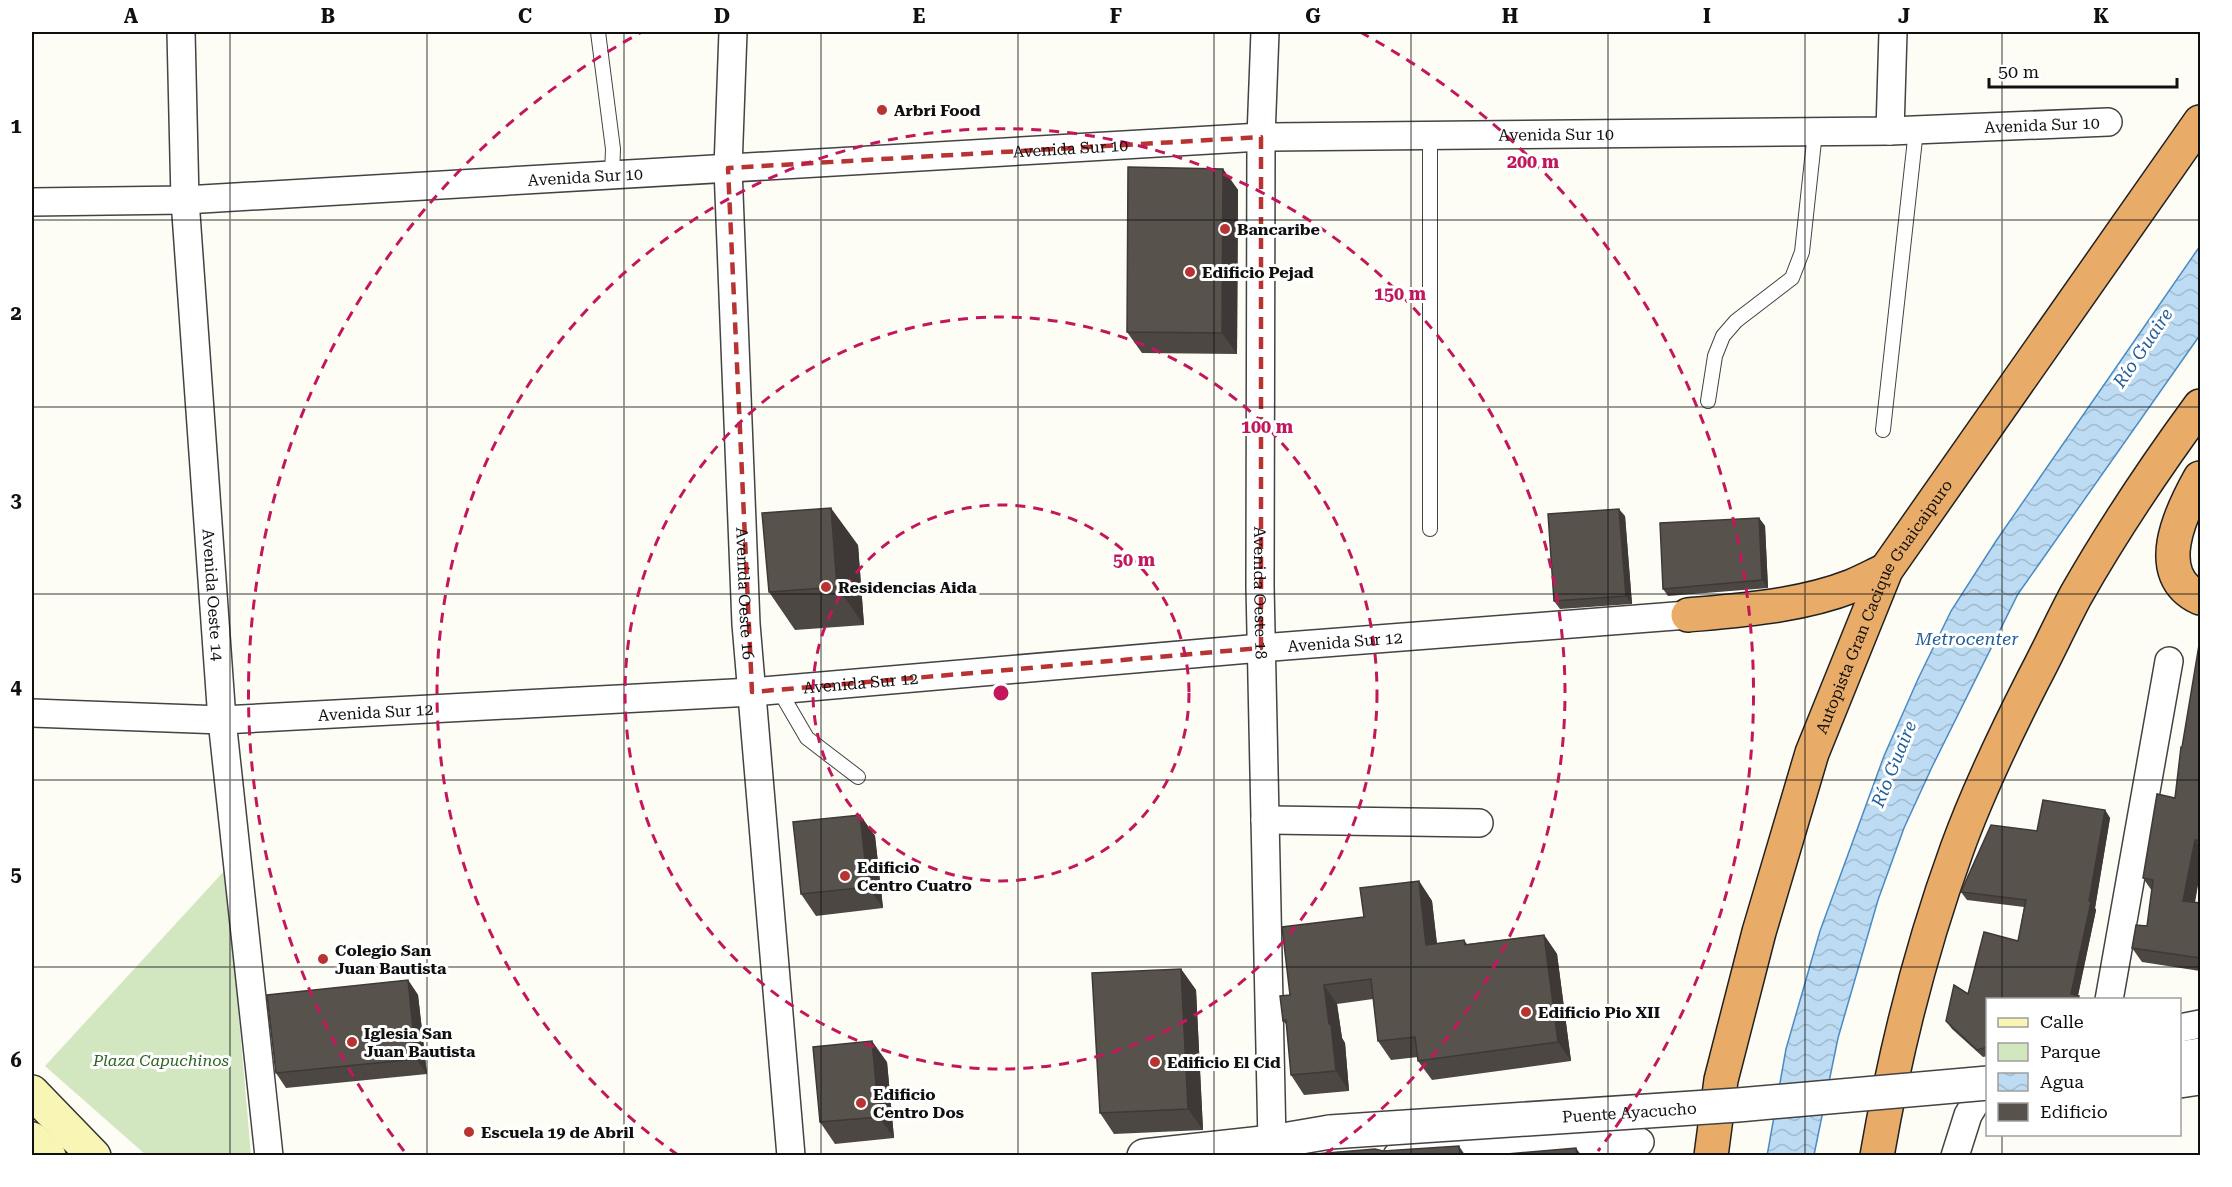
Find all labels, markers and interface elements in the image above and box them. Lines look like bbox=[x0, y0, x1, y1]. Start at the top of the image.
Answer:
text: A bbox=[124, 4, 139, 28]
text: B bbox=[321, 4, 335, 28]
text: C bbox=[518, 4, 532, 28]
text: D bbox=[714, 4, 730, 28]
text: E bbox=[913, 4, 926, 28]
text: F bbox=[1110, 4, 1122, 28]
text: G bbox=[1305, 4, 1321, 28]
text: H bbox=[1502, 4, 1518, 28]
text: I bbox=[1703, 4, 1711, 28]
text: J bbox=[1898, 4, 1910, 28]
text: K bbox=[2093, 4, 2109, 28]
scale bar bbox=[1989, 51, 2176, 89]
text: 50 m bbox=[1998, 61, 2039, 82]
place label: Arbri Food bbox=[894, 101, 981, 120]
marker: Arbri Food bbox=[875, 103, 889, 117]
street label: Avenida Sur 10 bbox=[1984, 113, 2100, 137]
text: 1 bbox=[10, 114, 22, 138]
street label: Avenida Sur 10 bbox=[1498, 125, 1614, 145]
street label: Avenida Sur 10 bbox=[1012, 136, 1129, 162]
text: 200 m bbox=[1507, 151, 1560, 172]
street label: Avenida Sur 10 bbox=[527, 164, 644, 190]
place label: Bancaribe bbox=[1237, 220, 1320, 239]
marker: Bancaribe bbox=[1218, 222, 1232, 236]
place label: Edificio Pejad bbox=[1202, 263, 1314, 282]
marker: Edificio Pejad bbox=[1183, 265, 1197, 279]
text: 150 m bbox=[1374, 283, 1427, 304]
text: 2 bbox=[10, 301, 22, 325]
water label: Río Guaire bbox=[2108, 304, 2177, 392]
text: 100 m bbox=[1241, 416, 1294, 437]
street label: Autopista Gran Cacique Guaicaipuro bbox=[1812, 476, 1956, 736]
text: 3 bbox=[10, 488, 22, 512]
street label: Avenida Oeste 16 bbox=[732, 527, 758, 661]
street label: Avenida Oeste 18 bbox=[1250, 527, 1271, 660]
street label: Avenida Oeste 14 bbox=[198, 528, 227, 662]
text: 50 m bbox=[1113, 549, 1156, 570]
place label: Residencias Aida bbox=[838, 578, 977, 597]
marker: Residencias Aida bbox=[819, 580, 833, 594]
street label: Avenida Sur 12 bbox=[1287, 628, 1403, 656]
water label: Metrocenter bbox=[1914, 628, 2019, 649]
street label: Avenida Sur 12 bbox=[802, 669, 919, 698]
text: 4 bbox=[10, 675, 22, 699]
centre of rings bbox=[991, 683, 1011, 703]
street label: Avenida Sur 12 bbox=[318, 700, 434, 725]
water label: Río Guaire bbox=[1866, 718, 1920, 811]
place label: Edificio Centro Cuatro bbox=[857, 858, 972, 895]
text: 5 bbox=[10, 862, 22, 886]
marker: Edificio Centro Cuatro bbox=[838, 869, 852, 883]
place label: Colegio San Juan Bautista bbox=[335, 941, 447, 978]
marker: Colegio San Juan Bautista bbox=[316, 952, 330, 966]
legend bbox=[1986, 998, 2181, 1136]
place label: Edificio Pio XII bbox=[1538, 1003, 1660, 1022]
marker: Edificio Pio XII bbox=[1519, 1005, 1533, 1019]
text: Calle bbox=[2040, 1011, 2084, 1032]
place label: Iglesia San Juan Bautista bbox=[364, 1024, 476, 1061]
marker: Iglesia San Juan Bautista bbox=[345, 1035, 359, 1049]
text: Parque bbox=[2040, 1041, 2101, 1062]
text: 6 bbox=[10, 1048, 22, 1072]
park label: Plaza Capuchinos bbox=[92, 1051, 229, 1070]
place label: Edificio El Cid bbox=[1167, 1053, 1281, 1072]
marker: Edificio El Cid bbox=[1148, 1055, 1162, 1069]
text: Agua bbox=[2040, 1071, 2084, 1092]
place label: Edificio Centro Dos bbox=[873, 1085, 964, 1122]
marker: Edificio Centro Dos bbox=[854, 1096, 868, 1110]
street label: Puente Ayacucho bbox=[1562, 1099, 1697, 1127]
text: Edificio bbox=[2040, 1101, 2108, 1122]
place label: Escuela 19 de Abril bbox=[481, 1123, 635, 1142]
marker: Escuela 19 de Abril bbox=[462, 1125, 476, 1139]

